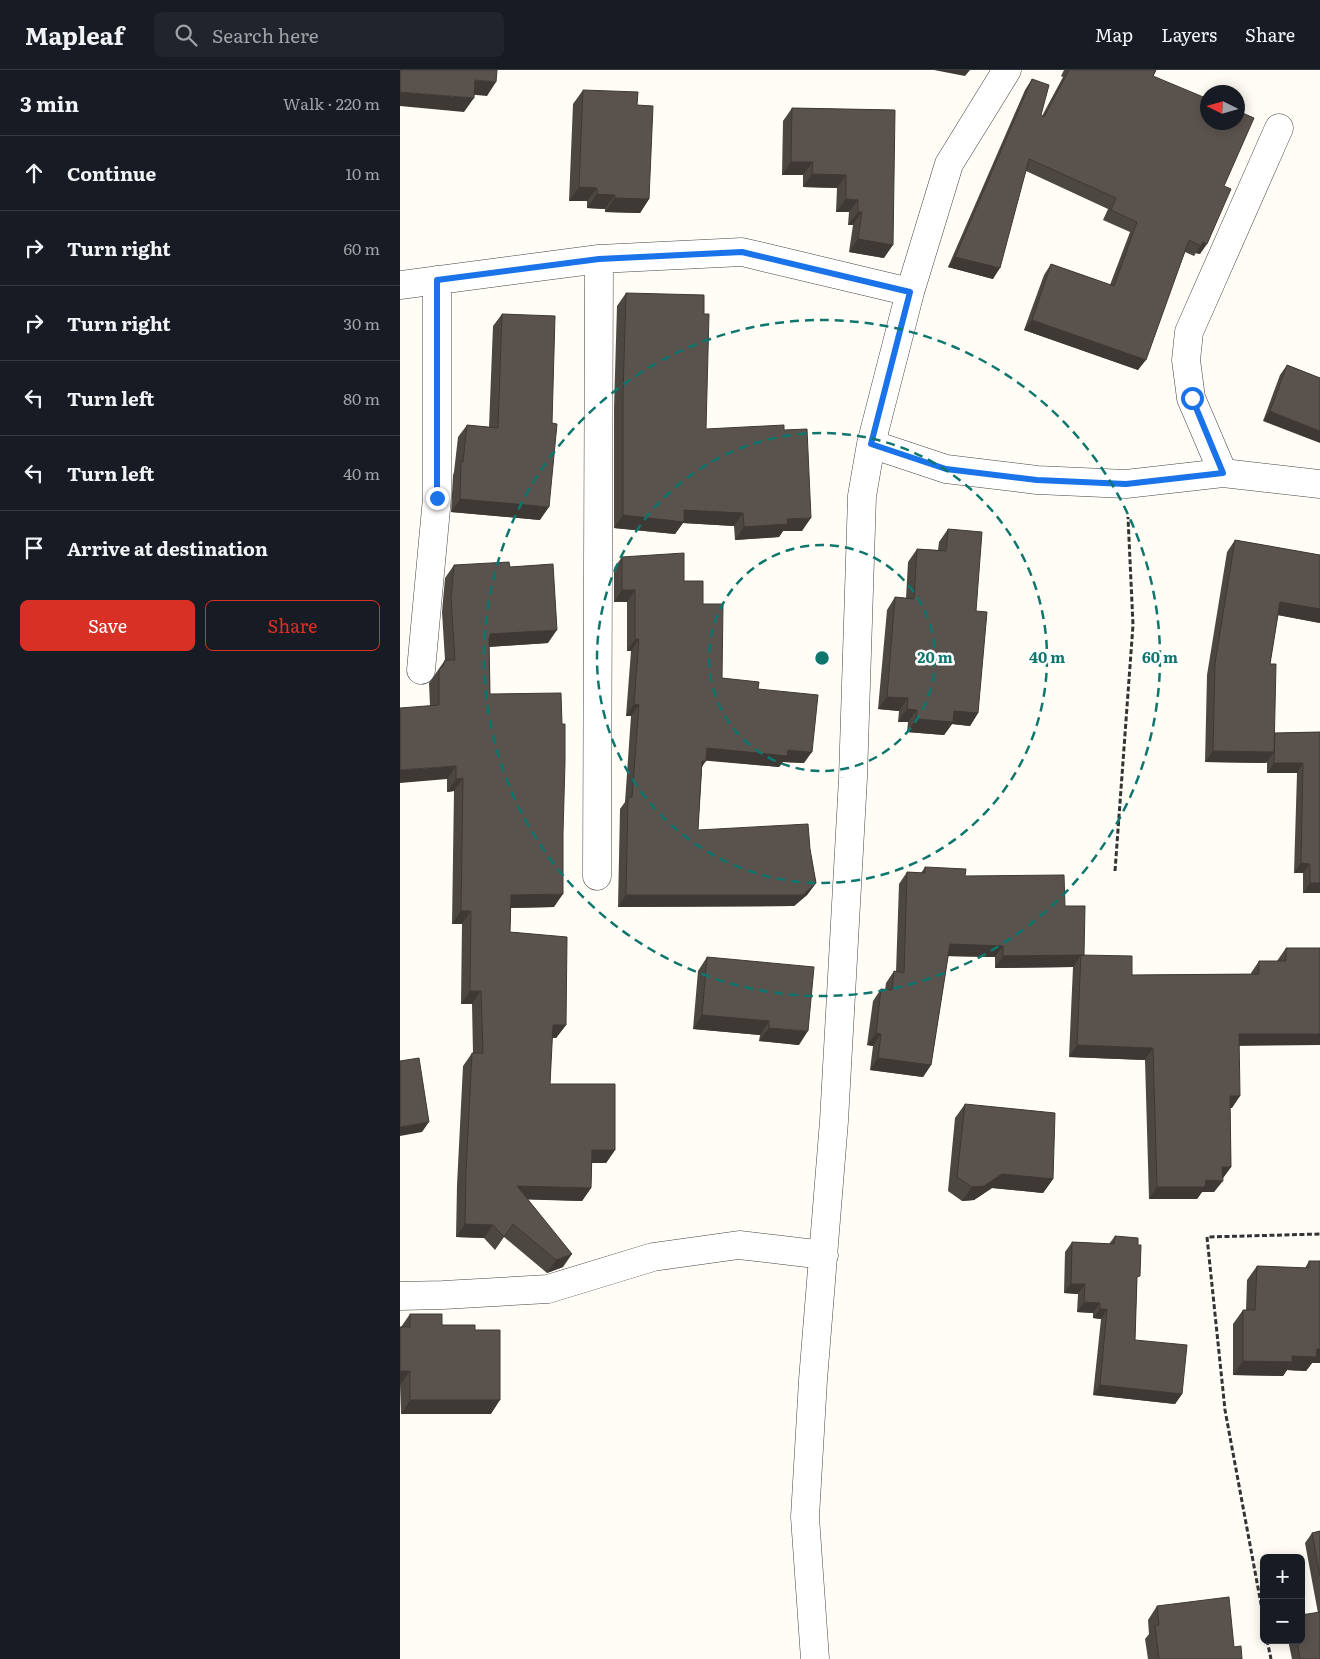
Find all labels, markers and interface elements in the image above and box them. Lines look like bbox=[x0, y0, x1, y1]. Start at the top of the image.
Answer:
search box bbox=[154, 12, 504, 57]
text: Mapleaf bbox=[25, 17, 124, 52]
icon: search bbox=[172, 21, 200, 49]
text: Search here bbox=[212, 21, 319, 49]
text: Map bbox=[1095, 21, 1133, 48]
text: Layers bbox=[1161, 21, 1217, 48]
text: Share bbox=[1245, 21, 1295, 48]
north arrow bbox=[1200, 85, 1245, 130]
text: 3 min bbox=[20, 87, 79, 118]
text: Walk · 220 m bbox=[283, 91, 380, 115]
icon: ahead bbox=[20, 159, 48, 187]
text: Continue bbox=[67, 159, 156, 187]
text: 10 m bbox=[346, 161, 380, 185]
icon: right bbox=[20, 234, 48, 262]
text: Turn right bbox=[67, 234, 171, 262]
text: 60 m bbox=[343, 236, 380, 260]
icon: right bbox=[20, 309, 48, 337]
text: Turn right bbox=[67, 309, 171, 337]
text: 30 m bbox=[343, 311, 380, 335]
icon: left bbox=[20, 384, 48, 412]
text: Turn left bbox=[67, 384, 154, 412]
text: 80 m bbox=[343, 386, 380, 410]
route start bbox=[1181, 387, 1204, 410]
icon: left bbox=[20, 459, 48, 487]
text: Turn left bbox=[67, 459, 154, 487]
text: 40 m bbox=[343, 461, 380, 485]
route end bbox=[426, 487, 449, 510]
icon: arrive bbox=[20, 534, 48, 562]
text: Arrive at destination bbox=[67, 534, 268, 562]
button: Save bbox=[20, 600, 195, 651]
button: Share bbox=[205, 600, 380, 651]
text: 20 m bbox=[917, 645, 953, 668]
text: 40 m bbox=[1029, 645, 1065, 668]
text: 60 m bbox=[1142, 645, 1178, 668]
centre of rings bbox=[813, 649, 831, 667]
map controls bbox=[1260, 1554, 1305, 1644]
button: + bbox=[1260, 1554, 1305, 1599]
button: − bbox=[1260, 1599, 1305, 1644]

